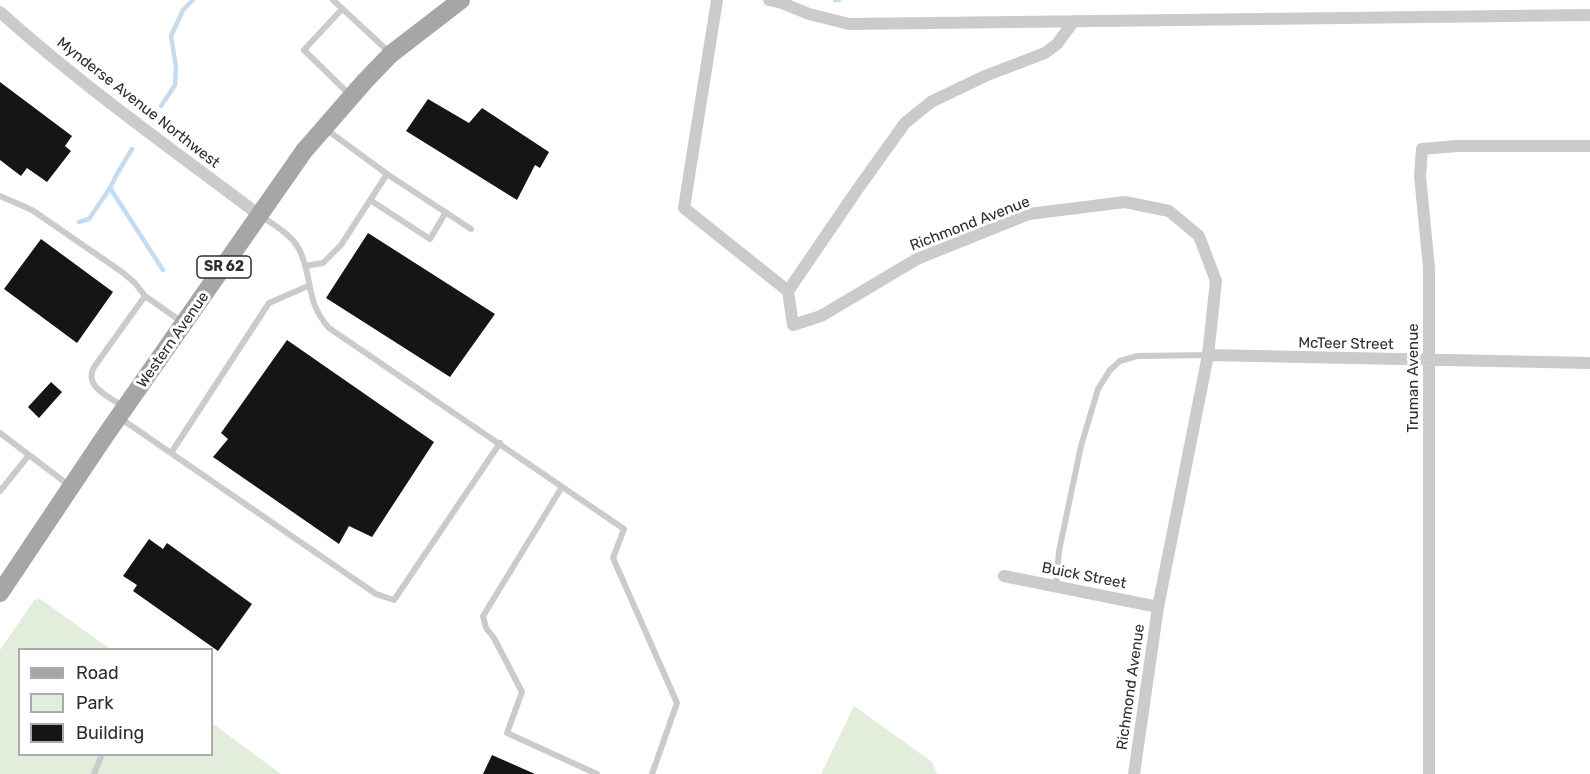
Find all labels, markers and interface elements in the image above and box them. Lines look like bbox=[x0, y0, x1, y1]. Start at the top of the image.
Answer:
street label: Mynderse Avenue Northwest bbox=[53, 34, 223, 172]
street label: Richmond Avenue bbox=[907, 193, 1033, 255]
road number: SR 62 bbox=[197, 256, 251, 278]
street label: Western Avenue bbox=[133, 289, 213, 391]
street label: Truman Avenue bbox=[1405, 323, 1423, 433]
street label: McTeer Street bbox=[1298, 334, 1394, 354]
street label: Buick Street bbox=[1040, 559, 1128, 593]
street label: Richmond Avenue bbox=[1113, 623, 1149, 751]
legend bbox=[18, 648, 213, 756]
text: Road bbox=[76, 662, 119, 684]
text: Park bbox=[76, 692, 113, 714]
text: Building bbox=[76, 722, 144, 744]

